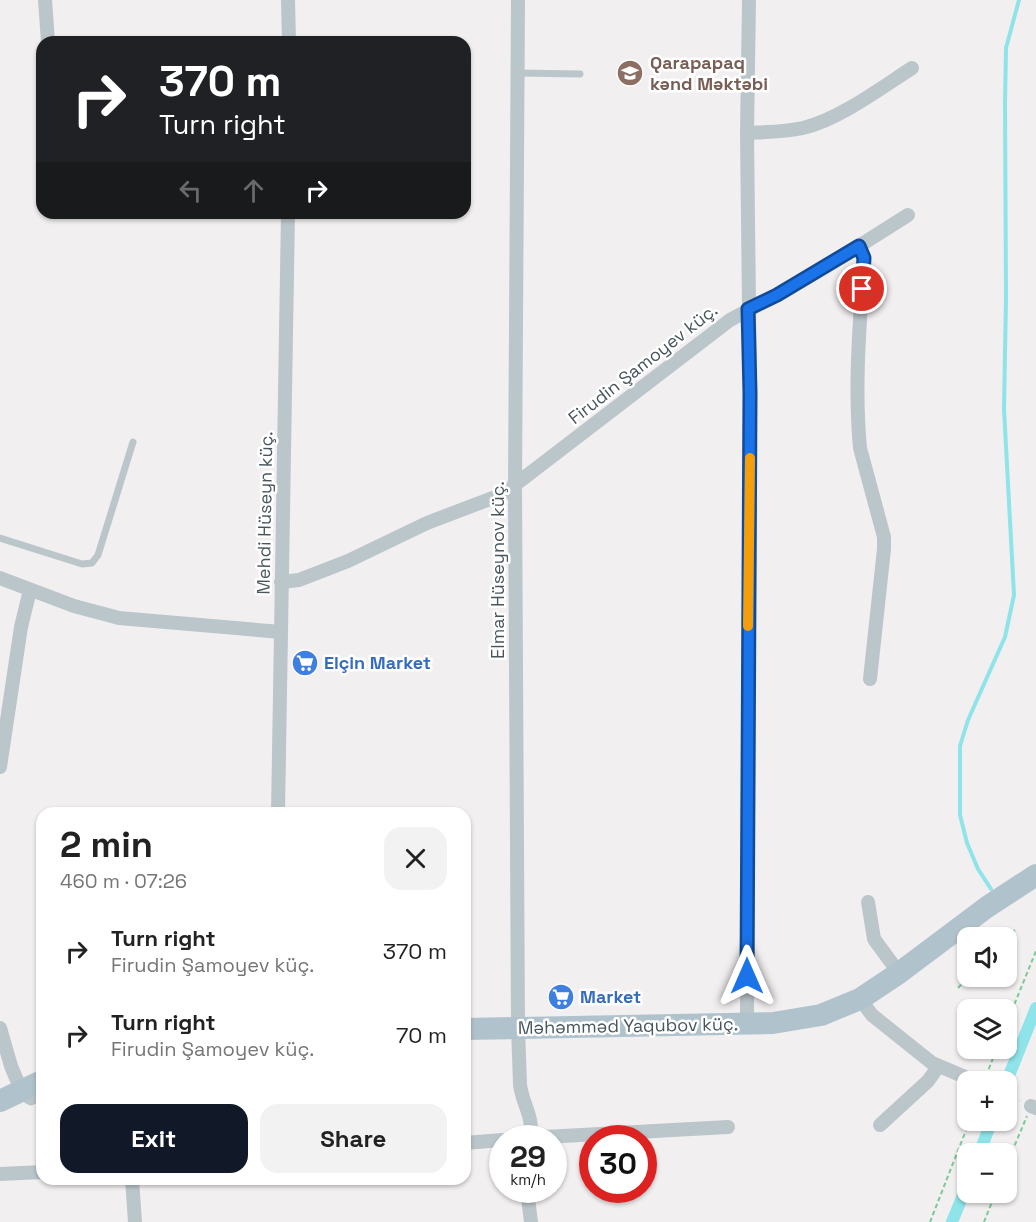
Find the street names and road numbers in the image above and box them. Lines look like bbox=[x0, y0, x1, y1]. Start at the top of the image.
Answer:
street label: Firudin Şamoyev küç. bbox=[563, 298, 722, 429]
street label: Mehdi Hüseyn küç. bbox=[252, 431, 277, 595]
street label: Elmar Hüseynov küç. bbox=[486, 481, 509, 659]
street label: Məhəmməd Yaqubov küç. bbox=[518, 1012, 738, 1039]

